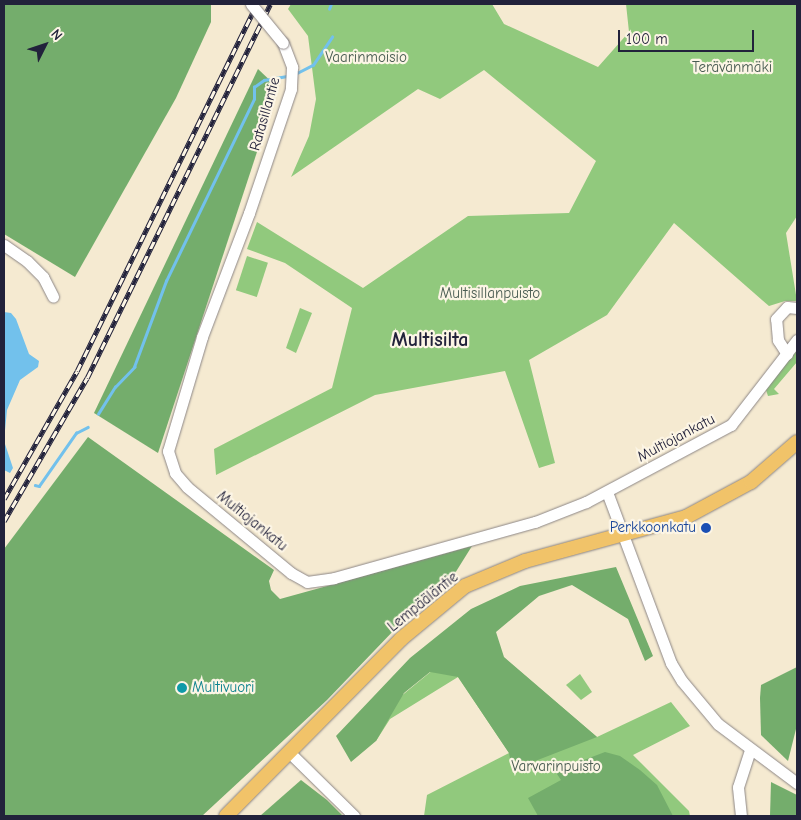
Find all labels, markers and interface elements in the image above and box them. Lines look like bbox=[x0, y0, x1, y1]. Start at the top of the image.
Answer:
north arrow bbox=[20, 20, 70, 70]
scale bar bbox=[621, 20, 757, 52]
text: N bbox=[47, 26, 66, 44]
text: 100 m bbox=[626, 30, 668, 48]
park label: Vaarinmoisio bbox=[325, 49, 407, 67]
park label: Terävänmäki bbox=[692, 59, 772, 77]
street label: Ratasillantie bbox=[246, 75, 284, 153]
park label: Multisillanpuisto bbox=[440, 285, 540, 303]
district label: Multisilta bbox=[392, 327, 468, 351]
street label: Multiojankatu bbox=[634, 410, 718, 466]
street label: Multiojankatu bbox=[213, 487, 291, 555]
place label: Perkkoonkatu bbox=[610, 519, 696, 537]
marker: Perkkoonkatu bbox=[700, 522, 712, 534]
street label: Lempääläntie bbox=[384, 568, 462, 636]
place label: Multivuori bbox=[192, 679, 254, 697]
marker: Multivuori bbox=[176, 682, 188, 694]
park label: Varvarinpuisto bbox=[511, 758, 601, 776]

